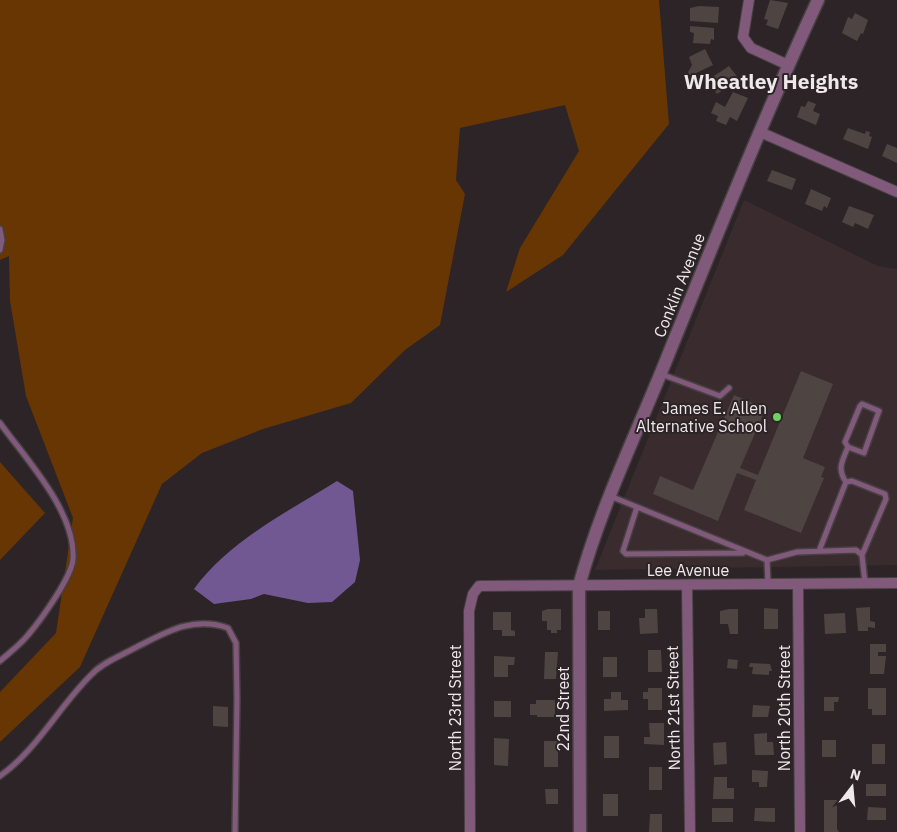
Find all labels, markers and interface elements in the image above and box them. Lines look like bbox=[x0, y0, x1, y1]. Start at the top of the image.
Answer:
district label: Wheatley Heights bbox=[684, 67, 858, 95]
street label: Conklin Avenue bbox=[649, 230, 709, 340]
place label: James E. Allen Alternative School bbox=[636, 398, 767, 436]
marker: James E. Allen Alternative School bbox=[771, 411, 783, 423]
street label: Lee Avenue bbox=[647, 560, 730, 580]
street label: North 23rd Street bbox=[445, 645, 465, 771]
street label: North 21st Street bbox=[662, 645, 684, 771]
street label: North 20th Street bbox=[774, 645, 794, 771]
street label: 22nd Street bbox=[553, 666, 573, 752]
north arrow bbox=[827, 762, 877, 812]
text: N bbox=[848, 764, 863, 785]

